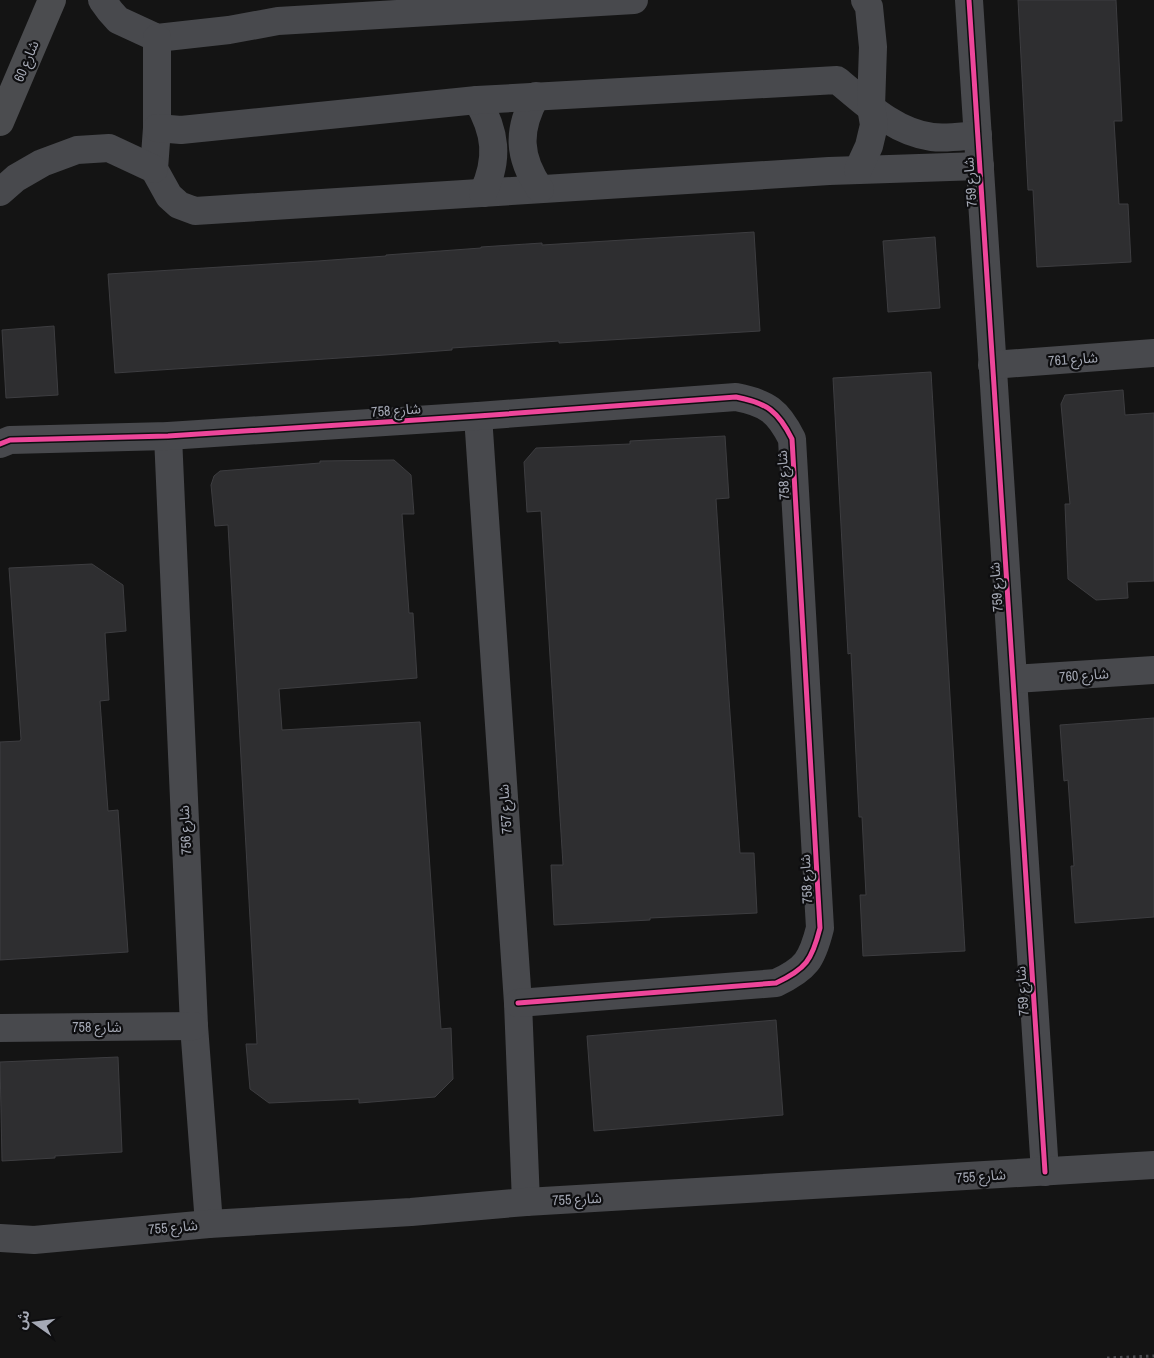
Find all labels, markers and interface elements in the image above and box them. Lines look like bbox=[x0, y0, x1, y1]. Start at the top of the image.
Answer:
street label: شارع 60 bbox=[9, 38, 45, 85]
street label: شارع 759 bbox=[959, 156, 983, 207]
street label: شارع 761 bbox=[1048, 348, 1099, 372]
street label: شارع 758 bbox=[371, 399, 422, 423]
street label: شارع 758 bbox=[773, 450, 795, 500]
street label: شارع 759 bbox=[985, 561, 1009, 612]
street label: شارع 760 bbox=[1059, 664, 1110, 688]
street label: شارع 757 bbox=[494, 783, 518, 834]
street label: شارع 756 bbox=[175, 805, 197, 855]
street label: شارع 758 bbox=[796, 854, 818, 904]
street label: شارع 759 bbox=[1011, 965, 1035, 1016]
street label: شارع 758 bbox=[72, 1018, 122, 1038]
street label: شارع 755 bbox=[956, 1165, 1007, 1189]
street label: شارع 755 bbox=[552, 1189, 602, 1211]
street label: شارع 755 bbox=[147, 1216, 199, 1240]
north arrow bbox=[10, 1298, 60, 1348]
text: ش bbox=[11, 1308, 33, 1331]

